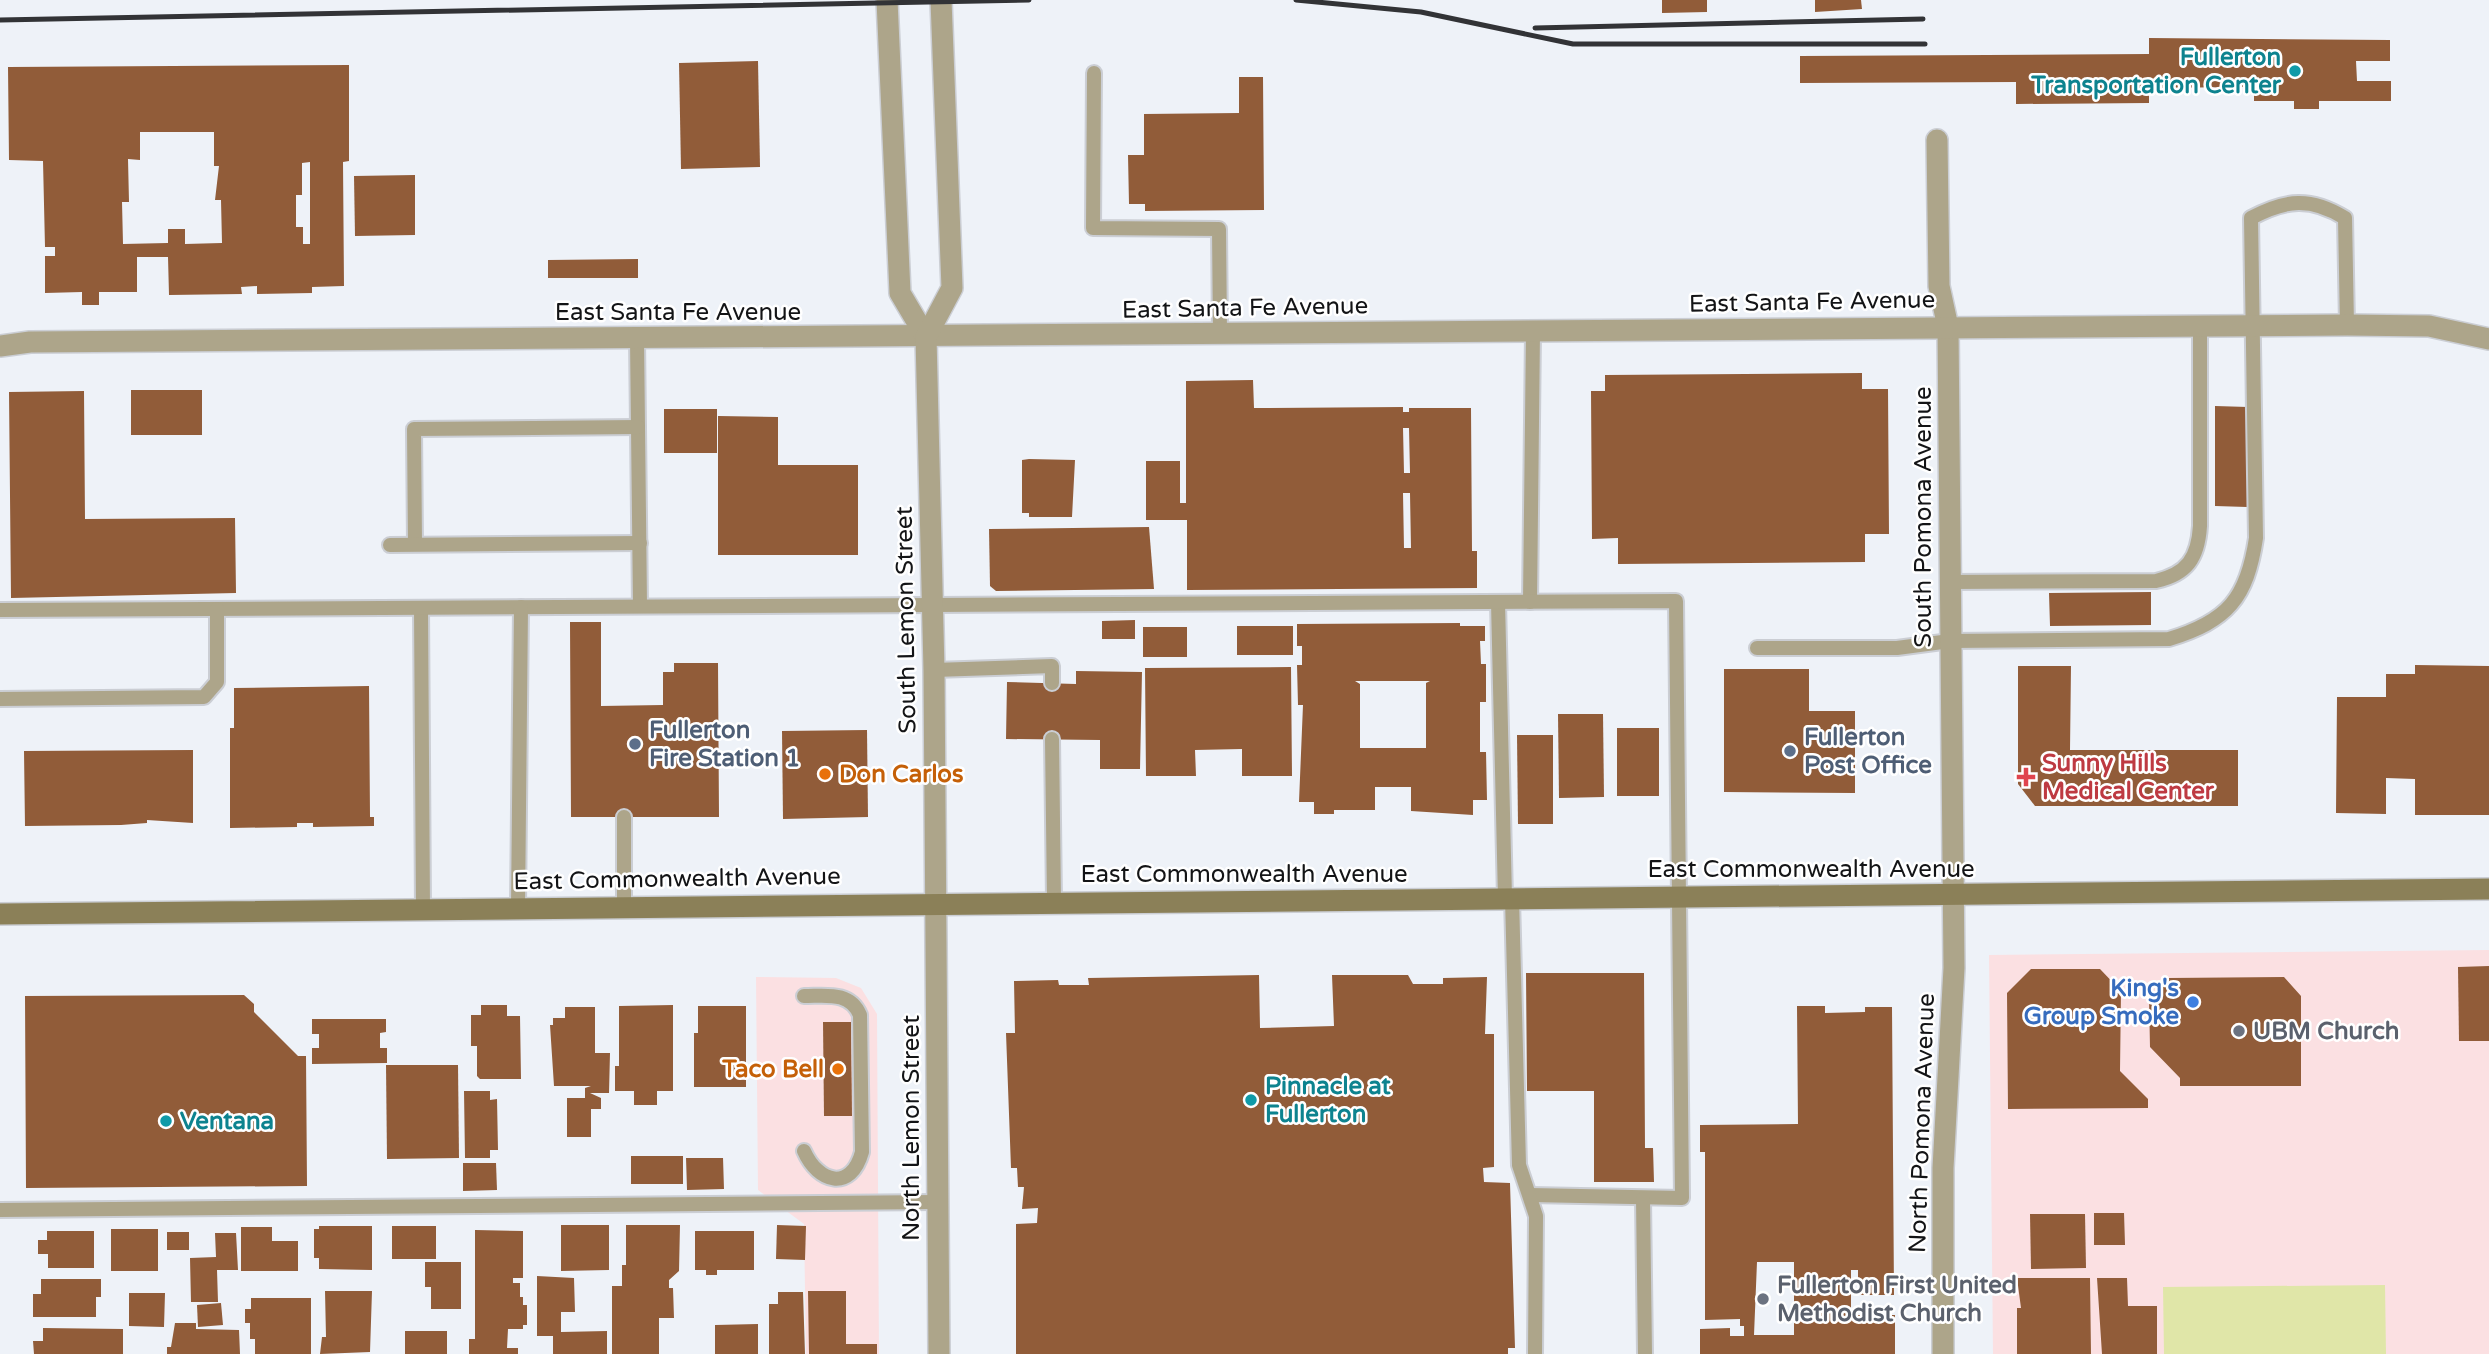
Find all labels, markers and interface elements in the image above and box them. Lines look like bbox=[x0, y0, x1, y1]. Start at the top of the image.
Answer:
place label: Fullerton Transportation Center bbox=[2030, 43, 2282, 100]
marker: Fullerton Transportation Center bbox=[2287, 63, 2303, 79]
street label: East Santa Fe Avenue bbox=[1689, 285, 1935, 319]
street label: East Santa Fe Avenue bbox=[1122, 291, 1368, 325]
street label: East Santa Fe Avenue bbox=[555, 298, 801, 327]
street label: South Pomona Avenue bbox=[1909, 386, 1938, 648]
street label: South Lemon Street bbox=[890, 506, 922, 734]
place label: Fullerton Fire Station 1 bbox=[649, 716, 800, 773]
place label: Fullerton Post Office bbox=[1804, 723, 1932, 780]
marker: Fullerton Fire Station 1 bbox=[627, 736, 643, 752]
marker: Fullerton Post Office bbox=[1782, 743, 1798, 759]
place label: Sunny Hills Medical Center bbox=[2042, 749, 2215, 806]
place label: Don Carlos bbox=[839, 760, 963, 789]
marker: Don Carlos bbox=[817, 766, 833, 782]
marker: Sunny Hills Medical Center bbox=[2016, 767, 2036, 787]
street label: East Commonwealth Avenue bbox=[1647, 855, 1975, 884]
street label: East Commonwealth Avenue bbox=[1080, 860, 1408, 889]
street label: East Commonwealth Avenue bbox=[513, 862, 841, 896]
place label: King's Group Smoke bbox=[2024, 974, 2179, 1031]
street label: North Pomona Avenue bbox=[1903, 993, 1941, 1253]
marker: King's Group Smoke bbox=[2185, 994, 2201, 1010]
street label: North Lemon Street bbox=[897, 1015, 926, 1241]
place label: UBM Church bbox=[2253, 1017, 2399, 1046]
marker: UBM Church bbox=[2231, 1023, 2247, 1039]
place label: Taco Bell bbox=[721, 1055, 824, 1084]
marker: Taco Bell bbox=[830, 1061, 846, 1077]
place label: Pinnacle at Fullerton bbox=[1265, 1072, 1391, 1129]
marker: Pinnacle at Fullerton bbox=[1243, 1092, 1259, 1108]
place label: Ventana bbox=[180, 1107, 274, 1136]
marker: Ventana bbox=[158, 1113, 174, 1129]
place label: Fullerton First United Methodist Church bbox=[1777, 1271, 2017, 1328]
marker: Fullerton First United Methodist Church bbox=[1755, 1291, 1771, 1307]

